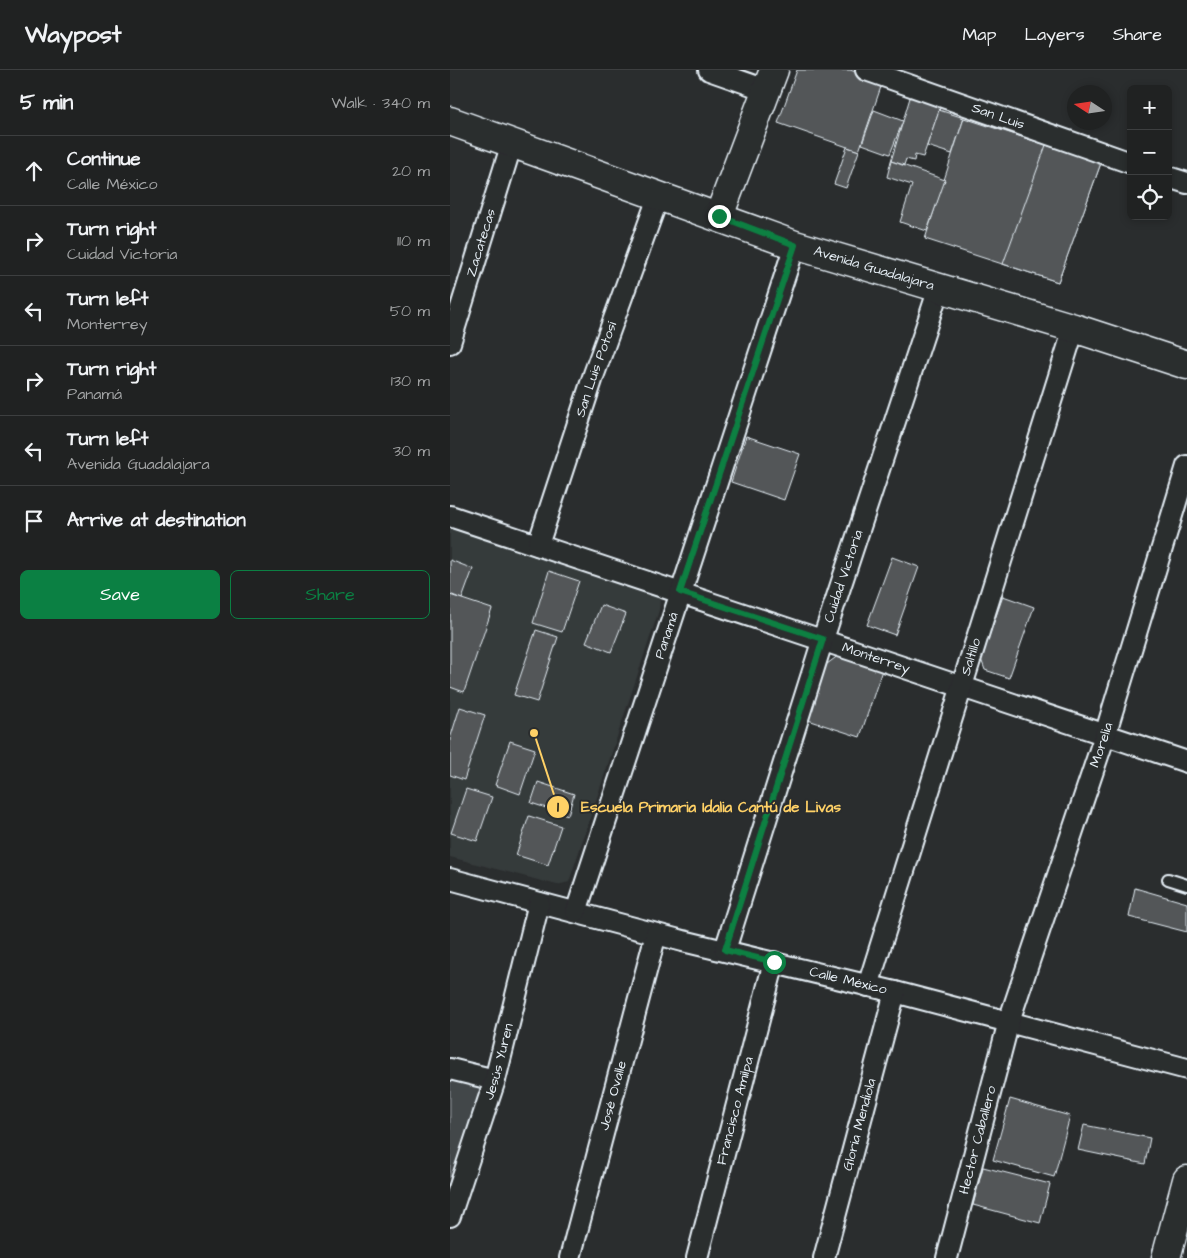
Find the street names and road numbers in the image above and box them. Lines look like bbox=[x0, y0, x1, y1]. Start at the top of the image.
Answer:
street label: San Luis bbox=[969, 98, 1027, 135]
street label: Zacatecas bbox=[461, 206, 501, 279]
street label: Avenida Guadalajara bbox=[811, 241, 937, 296]
street label: San Luis Potosí bbox=[571, 318, 622, 420]
street label: Cuidad Victoria bbox=[819, 527, 868, 625]
street label: Panamá bbox=[650, 609, 684, 662]
street label: Saltillo bbox=[956, 635, 986, 678]
street label: Monterrey bbox=[839, 638, 913, 679]
street label: Morelia bbox=[1085, 720, 1118, 770]
street label: Calle México bbox=[807, 962, 889, 1000]
street label: Jesús Yuren bbox=[479, 1021, 519, 1103]
street label: Francisco Amilpa bbox=[712, 1055, 759, 1167]
street label: José Ovalle bbox=[594, 1058, 632, 1133]
street label: Gloria Mendiola bbox=[838, 1076, 882, 1173]
street label: Hector Caballero bbox=[954, 1083, 1002, 1196]

